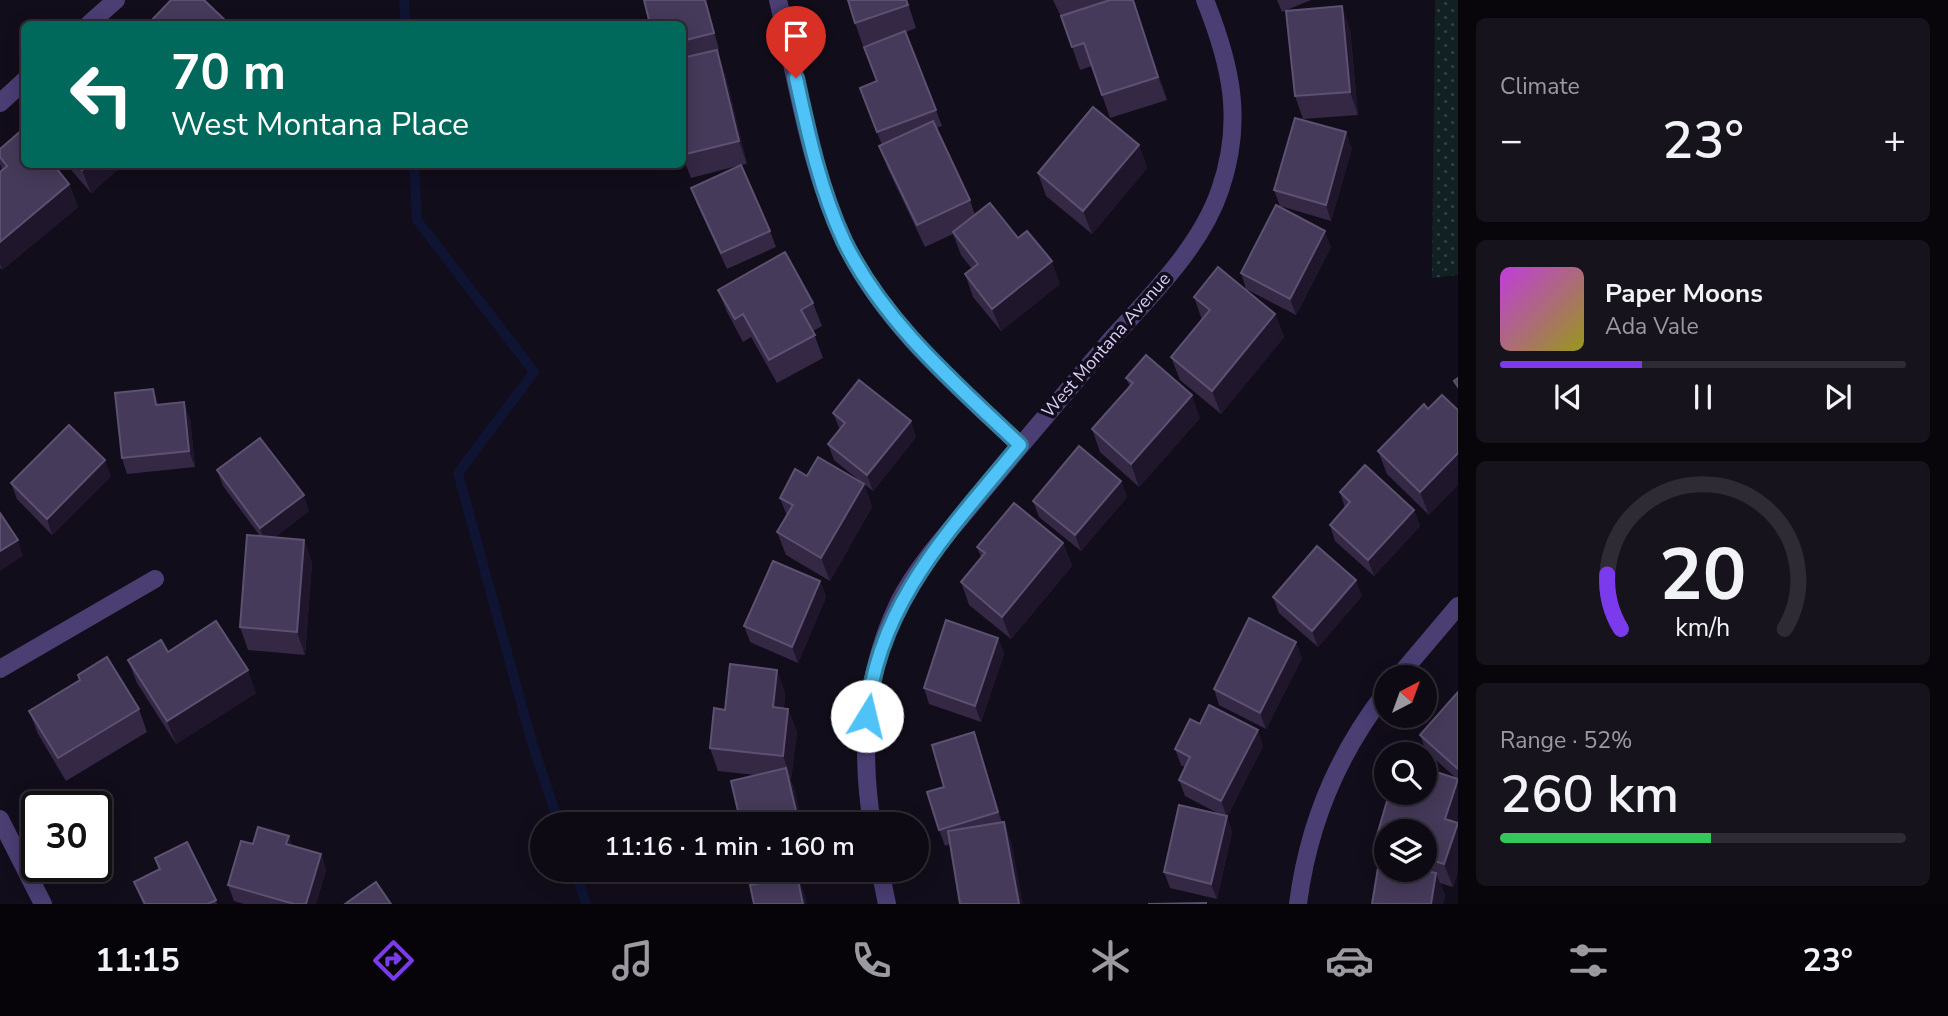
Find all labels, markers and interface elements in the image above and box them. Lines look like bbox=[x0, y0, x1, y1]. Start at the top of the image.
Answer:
pin bbox=[766, 6, 826, 78]
icon: arrive bbox=[777, 17, 815, 55]
text: 70 m bbox=[171, 39, 286, 106]
icon: left bbox=[56, 49, 147, 140]
text: Climate bbox=[1500, 71, 1580, 102]
text: West Montana Place bbox=[171, 103, 469, 146]
text: 23° bbox=[1662, 105, 1744, 176]
text: − bbox=[1500, 115, 1523, 166]
text: + bbox=[1883, 115, 1906, 166]
street label: West Montana Avenue bbox=[1036, 267, 1176, 423]
text: Paper Moons bbox=[1605, 276, 1763, 311]
text: Ada Vale bbox=[1605, 311, 1699, 342]
icon: previous bbox=[1549, 378, 1587, 416]
icon: pause bbox=[1684, 378, 1722, 416]
icon: next bbox=[1819, 378, 1857, 416]
text: 20 bbox=[1659, 525, 1747, 625]
text: km/h bbox=[1675, 611, 1731, 645]
north arrow bbox=[1374, 665, 1437, 728]
map controls bbox=[1374, 665, 1437, 882]
position arrow bbox=[830, 679, 904, 753]
text: Range · 52% bbox=[1500, 725, 1632, 756]
button: search bbox=[1374, 742, 1437, 805]
text: 260 km bbox=[1500, 759, 1679, 830]
speed limit sign: 30 bbox=[21, 791, 112, 882]
button: layers bbox=[1374, 819, 1437, 882]
text: 11:16 · 1 min · 160 m bbox=[604, 829, 855, 864]
icon: directions bbox=[369, 936, 418, 985]
icon: music bbox=[608, 936, 657, 985]
icon: phone bbox=[847, 936, 896, 985]
icon: climate bbox=[1086, 936, 1135, 985]
icon: car bbox=[1325, 936, 1374, 985]
icon: filters bbox=[1564, 936, 1613, 985]
text: 11:15 bbox=[95, 939, 180, 982]
text: 23° bbox=[1802, 939, 1853, 982]

